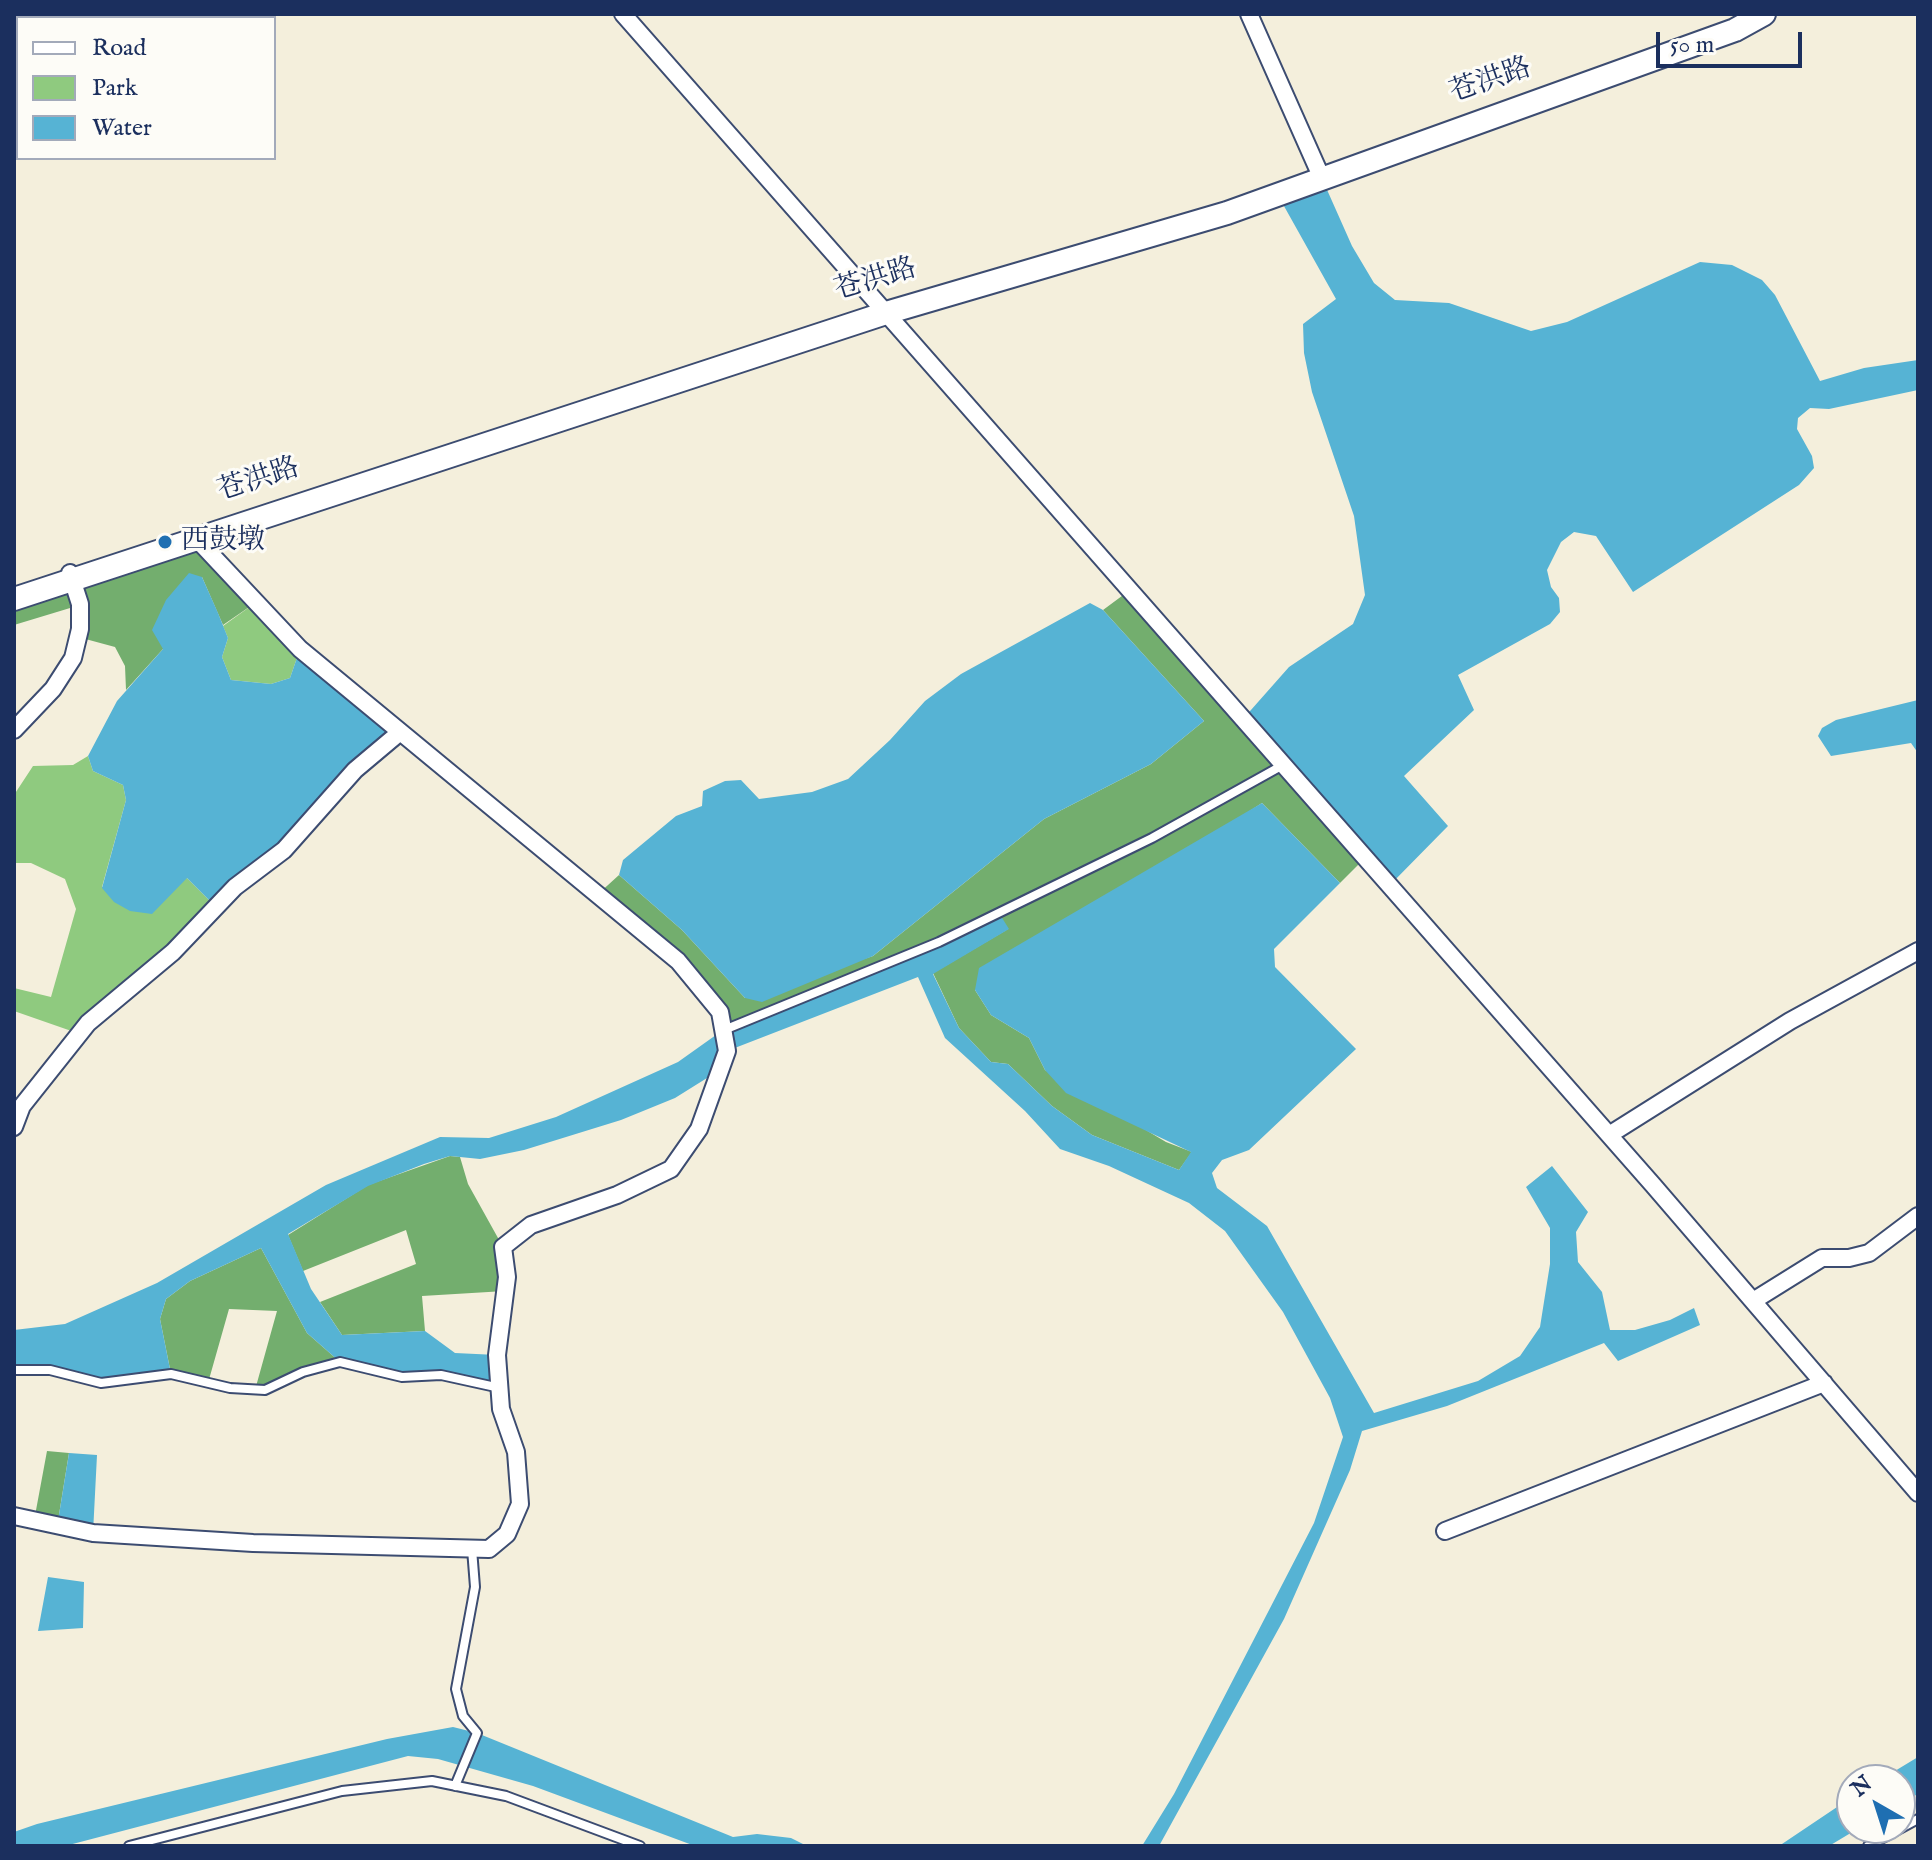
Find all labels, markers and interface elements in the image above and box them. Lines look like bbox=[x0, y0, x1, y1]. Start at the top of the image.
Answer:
legend bbox=[16, 16, 276, 160]
scale bar bbox=[1660, 16, 1806, 66]
text: 50 m bbox=[1670, 30, 1714, 61]
text: Road bbox=[92, 33, 146, 64]
street label: 苍洪路 bbox=[1446, 52, 1536, 112]
text: Park bbox=[92, 73, 138, 104]
text: Water bbox=[92, 113, 152, 144]
street label: 苍洪路 bbox=[831, 253, 921, 309]
street label: 苍洪路 bbox=[214, 452, 304, 510]
place label: 西鼓墩 bbox=[181, 525, 265, 559]
marker: 西鼓墩 bbox=[156, 533, 174, 551]
north arrow bbox=[1836, 1764, 1916, 1844]
text: N bbox=[1846, 1770, 1878, 1804]

